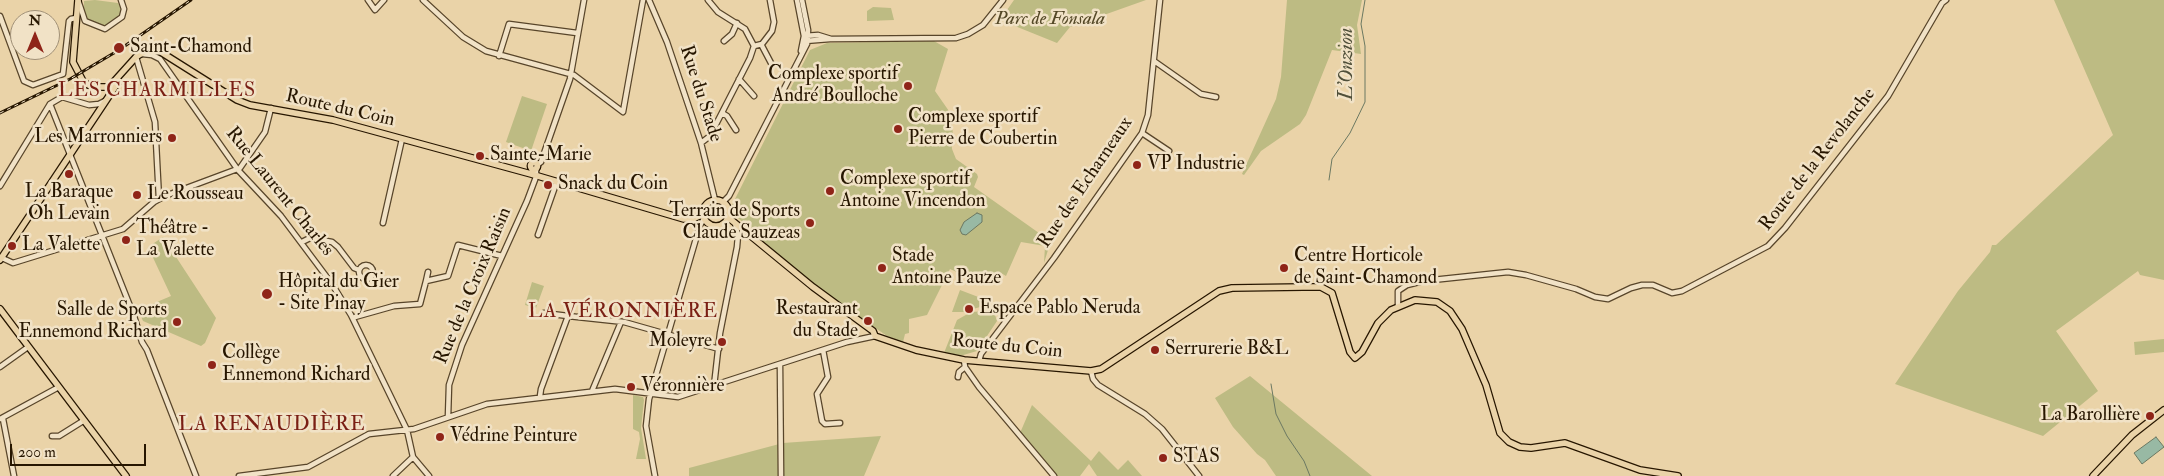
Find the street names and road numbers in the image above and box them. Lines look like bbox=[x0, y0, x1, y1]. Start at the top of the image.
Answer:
street label: Rue du Stade bbox=[674, 43, 726, 145]
street label: Route de la Revolanche bbox=[1755, 84, 1881, 236]
street label: Route du Coin bbox=[283, 85, 397, 133]
street label: Rue des Echarneaux bbox=[1034, 113, 1138, 253]
street label: Rue Laurent Charles bbox=[220, 123, 338, 261]
street label: Rue de la Croix Raisin bbox=[431, 204, 517, 368]
street label: Route du Coin bbox=[950, 330, 1064, 364]

